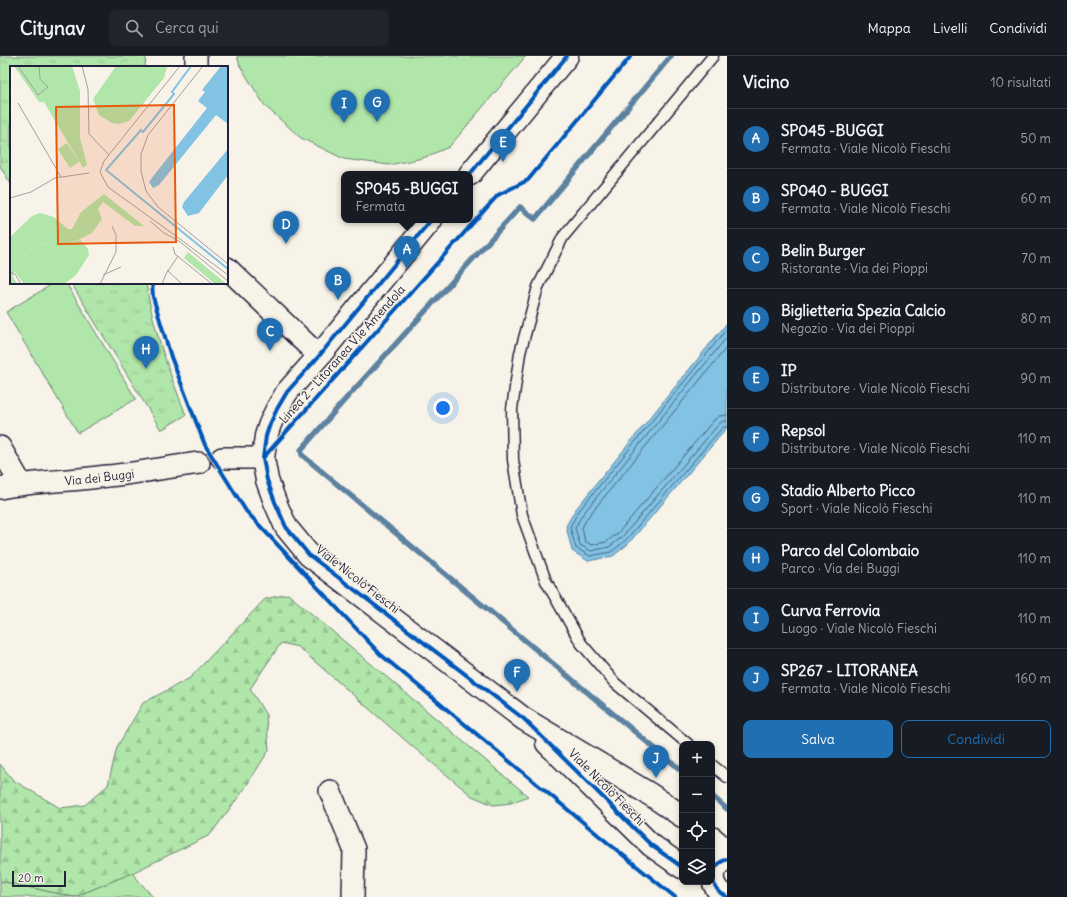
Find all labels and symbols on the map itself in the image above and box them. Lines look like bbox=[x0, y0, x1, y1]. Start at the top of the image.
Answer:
inset map bbox=[10, 66, 228, 284]
pin: G bbox=[364, 89, 390, 122]
pin: I bbox=[331, 90, 357, 123]
pin: E bbox=[490, 129, 516, 162]
pin: D bbox=[273, 211, 299, 244]
pin: A bbox=[394, 236, 420, 269]
pin: B bbox=[325, 267, 351, 300]
street label: Linea 2 - Litoranea V.le Amendola bbox=[276, 282, 408, 426]
pin: C bbox=[257, 318, 283, 351]
pin: H bbox=[133, 336, 159, 369]
your location bbox=[433, 398, 453, 418]
street label: Via dei Buggi bbox=[64, 465, 135, 488]
street label: Viale Nicolò Fieschi bbox=[313, 542, 403, 616]
pin: F bbox=[504, 659, 530, 692]
pin: J bbox=[643, 745, 669, 778]
street label: Viale Nicolò Fieschi bbox=[566, 746, 648, 828]
scale bar bbox=[12, 869, 66, 888]

